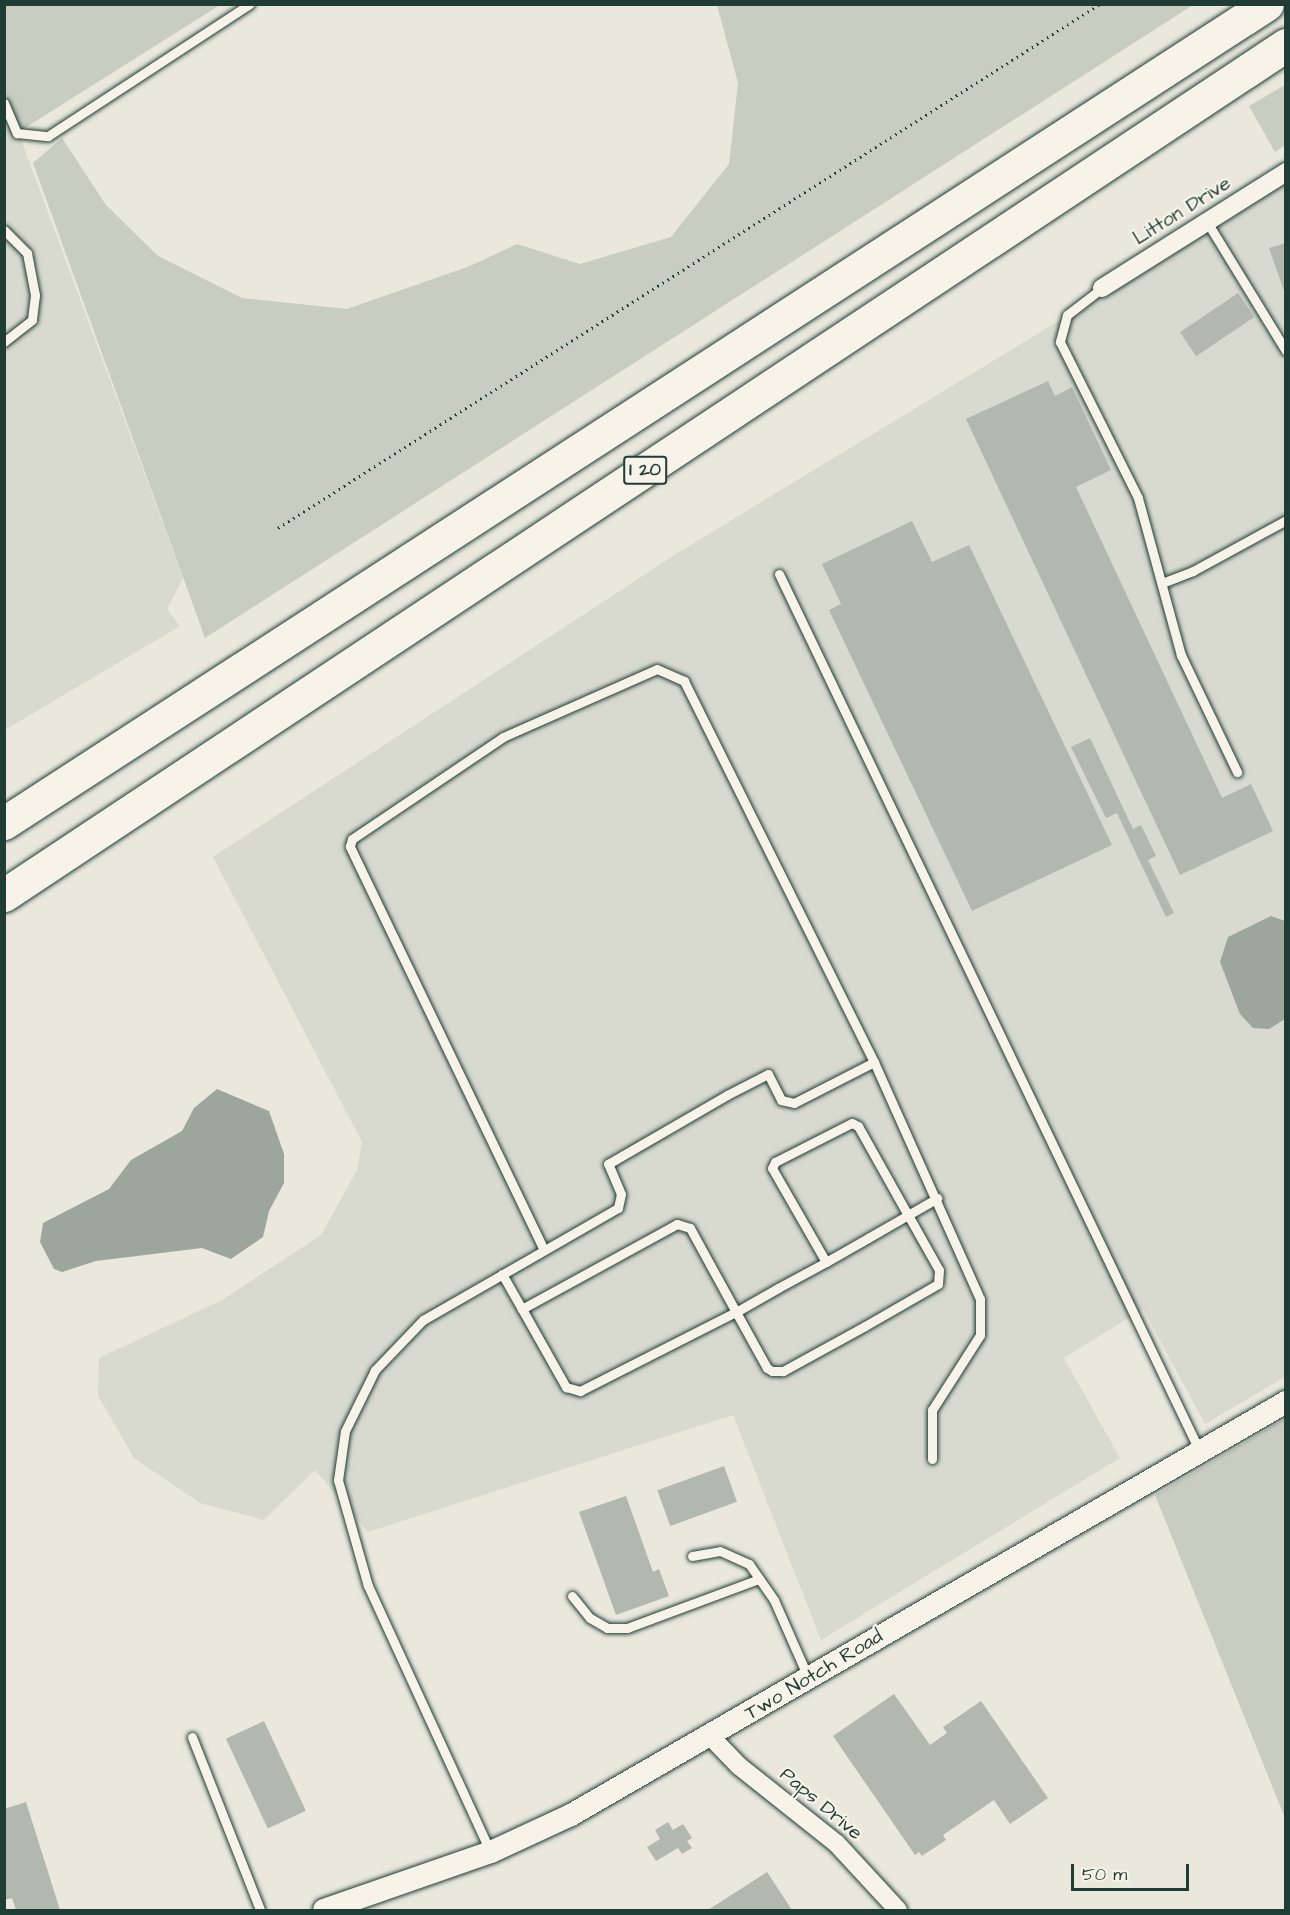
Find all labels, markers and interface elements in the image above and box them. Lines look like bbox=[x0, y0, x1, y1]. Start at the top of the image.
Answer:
street label: Litton Drive bbox=[1129, 172, 1235, 250]
road number: I 20 bbox=[622, 455, 668, 485]
street label: Two Notch Road bbox=[741, 1624, 887, 1726]
street label: Paps Drive bbox=[775, 1763, 867, 1845]
scale bar bbox=[1074, 1852, 1192, 1890]
text: 50 m bbox=[1082, 1862, 1127, 1887]

